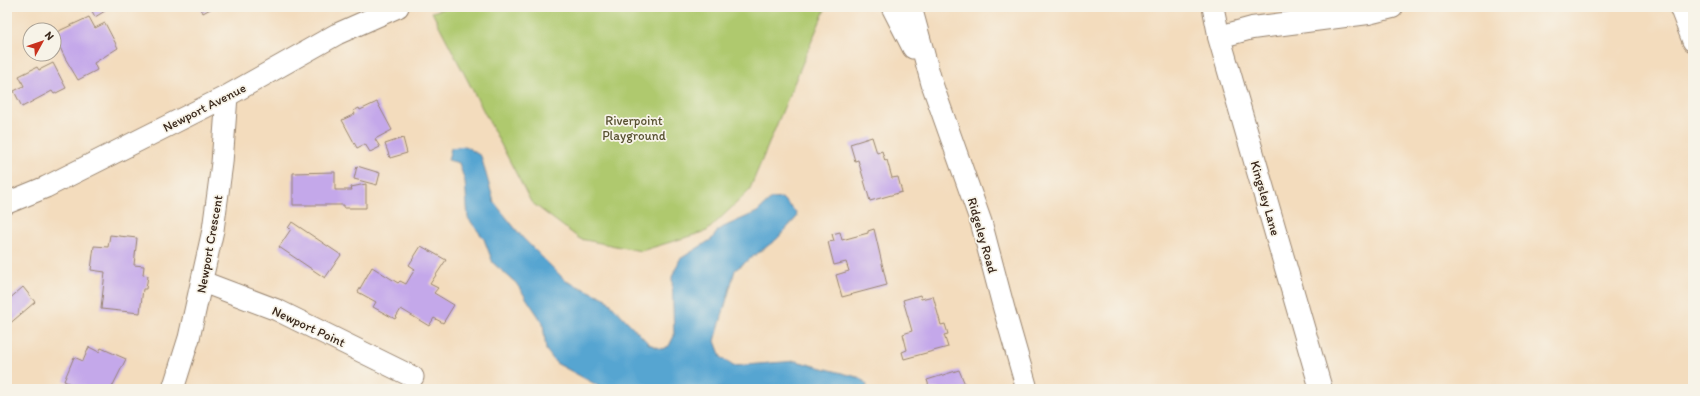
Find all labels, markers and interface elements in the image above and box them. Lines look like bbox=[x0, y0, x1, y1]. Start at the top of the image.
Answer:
north arrow bbox=[22, 22, 62, 62]
text: N bbox=[42, 29, 57, 43]
street label: Newport Avenue bbox=[160, 80, 248, 135]
park label: Riverpoint Playground bbox=[602, 113, 666, 143]
street label: Kingsley Lane bbox=[1248, 159, 1283, 237]
street label: Newport Crescent bbox=[193, 194, 226, 294]
street label: Ridgeley Road bbox=[965, 196, 1000, 275]
street label: Newport Point bbox=[270, 303, 348, 350]

